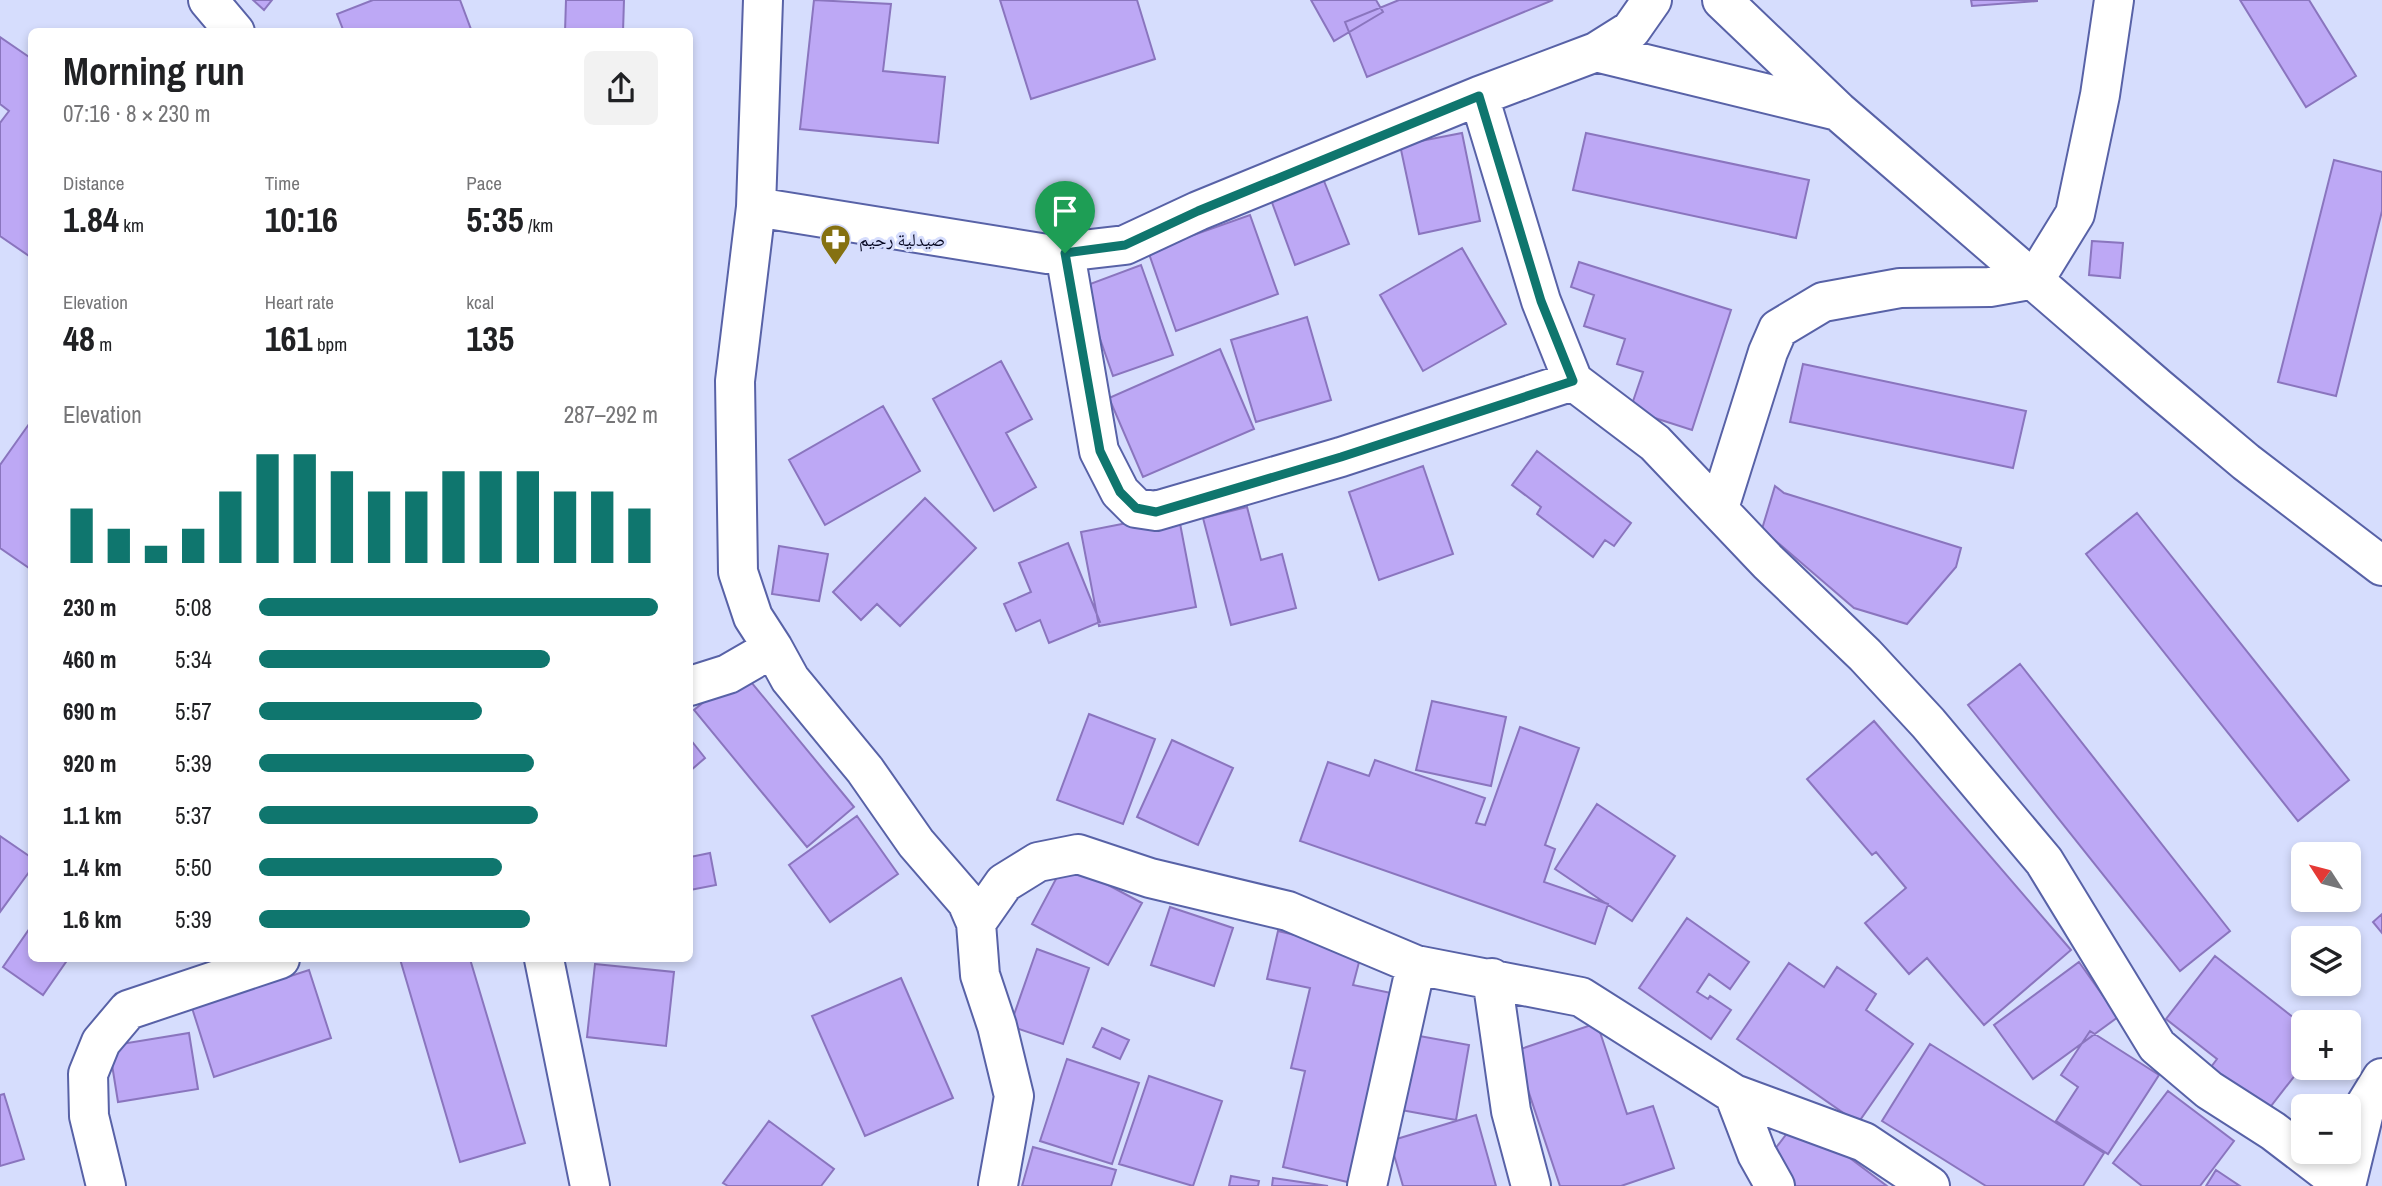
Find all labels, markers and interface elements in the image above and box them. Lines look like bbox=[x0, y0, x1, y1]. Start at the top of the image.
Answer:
text: Morning run bbox=[63, 46, 245, 97]
button: share bbox=[584, 51, 658, 125]
text: 07:16 · 8 × 230 m bbox=[63, 98, 210, 129]
text: Distance bbox=[63, 170, 124, 196]
text: Time bbox=[265, 170, 300, 196]
text: Pace bbox=[466, 170, 502, 196]
pin bbox=[1035, 181, 1095, 253]
icon: arrive bbox=[1046, 192, 1084, 230]
text: 1.84 bbox=[63, 196, 119, 243]
text: 10:16 bbox=[265, 196, 338, 243]
text: 5:35 bbox=[466, 196, 524, 243]
text: km bbox=[119, 212, 144, 238]
text: /km bbox=[524, 212, 553, 238]
pharmacy icon: صيدلية رحيم bbox=[819, 223, 853, 267]
place label: صيدلية رحيم bbox=[859, 227, 945, 252]
text: Elevation bbox=[63, 289, 128, 315]
text: Heart rate bbox=[265, 289, 334, 315]
text: kcal bbox=[466, 289, 494, 315]
text: 48 bbox=[63, 315, 95, 362]
text: 161 bbox=[265, 315, 313, 362]
text: 135 bbox=[466, 315, 514, 362]
text: m bbox=[95, 331, 112, 357]
text: bpm bbox=[313, 331, 347, 357]
text: Elevation bbox=[63, 399, 142, 430]
text: 287–292 m bbox=[564, 399, 658, 430]
text: 230 m bbox=[63, 592, 116, 623]
text: 5:08 bbox=[175, 592, 212, 623]
text: 460 m bbox=[63, 644, 116, 675]
text: 5:34 bbox=[175, 644, 212, 675]
text: 690 m bbox=[63, 696, 116, 727]
text: 5:57 bbox=[175, 696, 212, 727]
text: 920 m bbox=[63, 748, 116, 779]
text: 5:39 bbox=[175, 748, 212, 779]
text: 1.1 km bbox=[63, 800, 122, 831]
text: 5:37 bbox=[175, 800, 212, 831]
north arrow bbox=[2291, 842, 2361, 912]
map controls bbox=[2291, 842, 2361, 1164]
text: 1.4 km bbox=[63, 852, 122, 883]
text: 5:50 bbox=[175, 852, 212, 883]
text: 1.6 km bbox=[63, 904, 122, 935]
text: 5:39 bbox=[175, 904, 212, 935]
button: layers bbox=[2291, 926, 2361, 996]
button: + bbox=[2291, 1010, 2361, 1080]
button: − bbox=[2291, 1094, 2361, 1164]

